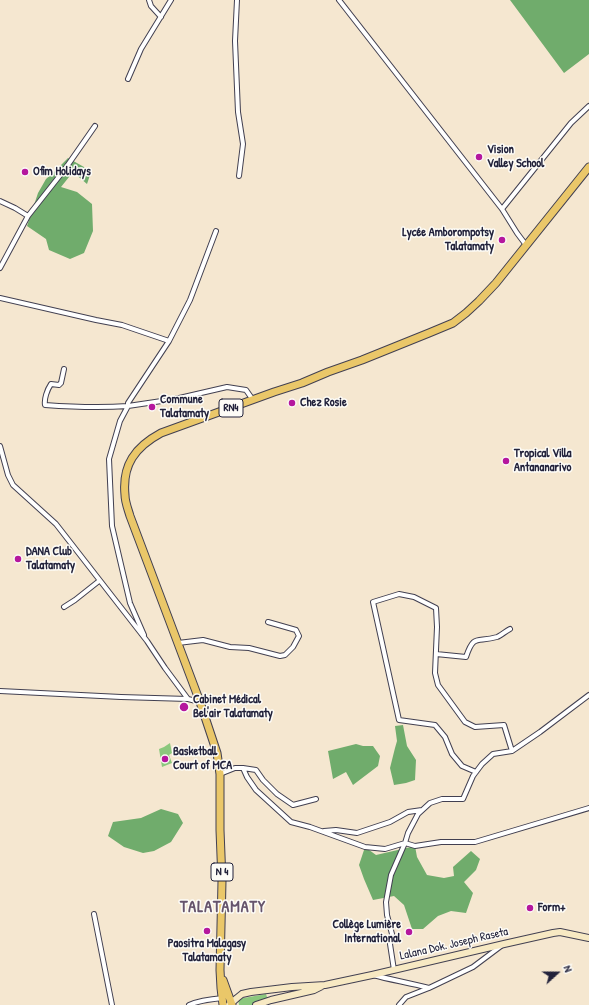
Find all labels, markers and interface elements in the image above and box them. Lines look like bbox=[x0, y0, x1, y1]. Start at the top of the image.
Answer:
place label: Vision Valley School bbox=[487, 143, 544, 171]
marker: Vision Valley School bbox=[474, 152, 484, 162]
place label: Ofim Holidays bbox=[33, 165, 91, 179]
marker: Ofim Holidays bbox=[20, 167, 30, 177]
place label: Lycée Amborompotsy Talatamaty bbox=[402, 226, 494, 254]
marker: Lycée Amborompotsy Talatamaty bbox=[497, 235, 507, 245]
place label: Commune Talatamaty bbox=[160, 393, 209, 421]
place label: Chez Rosie bbox=[300, 396, 347, 410]
marker: Chez Rosie bbox=[287, 398, 297, 408]
road number: RN4 bbox=[219, 399, 243, 417]
marker: Commune Talatamaty bbox=[147, 402, 157, 412]
place label: Tropical Villa Antananarivo bbox=[514, 447, 572, 475]
marker: Tropical Villa Antananarivo bbox=[501, 456, 511, 466]
place label: DANA Club Talatamaty bbox=[26, 545, 75, 573]
marker: DANA Club Talatamaty bbox=[13, 554, 23, 564]
place label: Cabinet Médical Bel'air Talatamaty bbox=[193, 693, 273, 721]
marker: Cabinet Médical Bel'air Talatamaty bbox=[178, 701, 190, 713]
place label: Basketball Court of MCA bbox=[173, 745, 232, 773]
marker: Basketball Court of MCA bbox=[160, 754, 170, 764]
road number: N 4 bbox=[211, 863, 233, 881]
district label: TALATAMATY bbox=[180, 898, 266, 918]
place label: Form+ bbox=[538, 901, 566, 915]
marker: Form+ bbox=[525, 903, 535, 913]
place label: Collège Lumière International bbox=[332, 918, 401, 946]
street label: Lalana Dok. Joseph Raseta bbox=[398, 925, 510, 963]
marker: Paositra Malagasy Talatamaty bbox=[202, 926, 212, 936]
marker: Collège Lumière International bbox=[404, 927, 414, 937]
place label: Paositra Malagasy Talatamaty bbox=[168, 937, 246, 965]
north arrow bbox=[537, 953, 577, 993]
text: N bbox=[561, 963, 576, 974]

